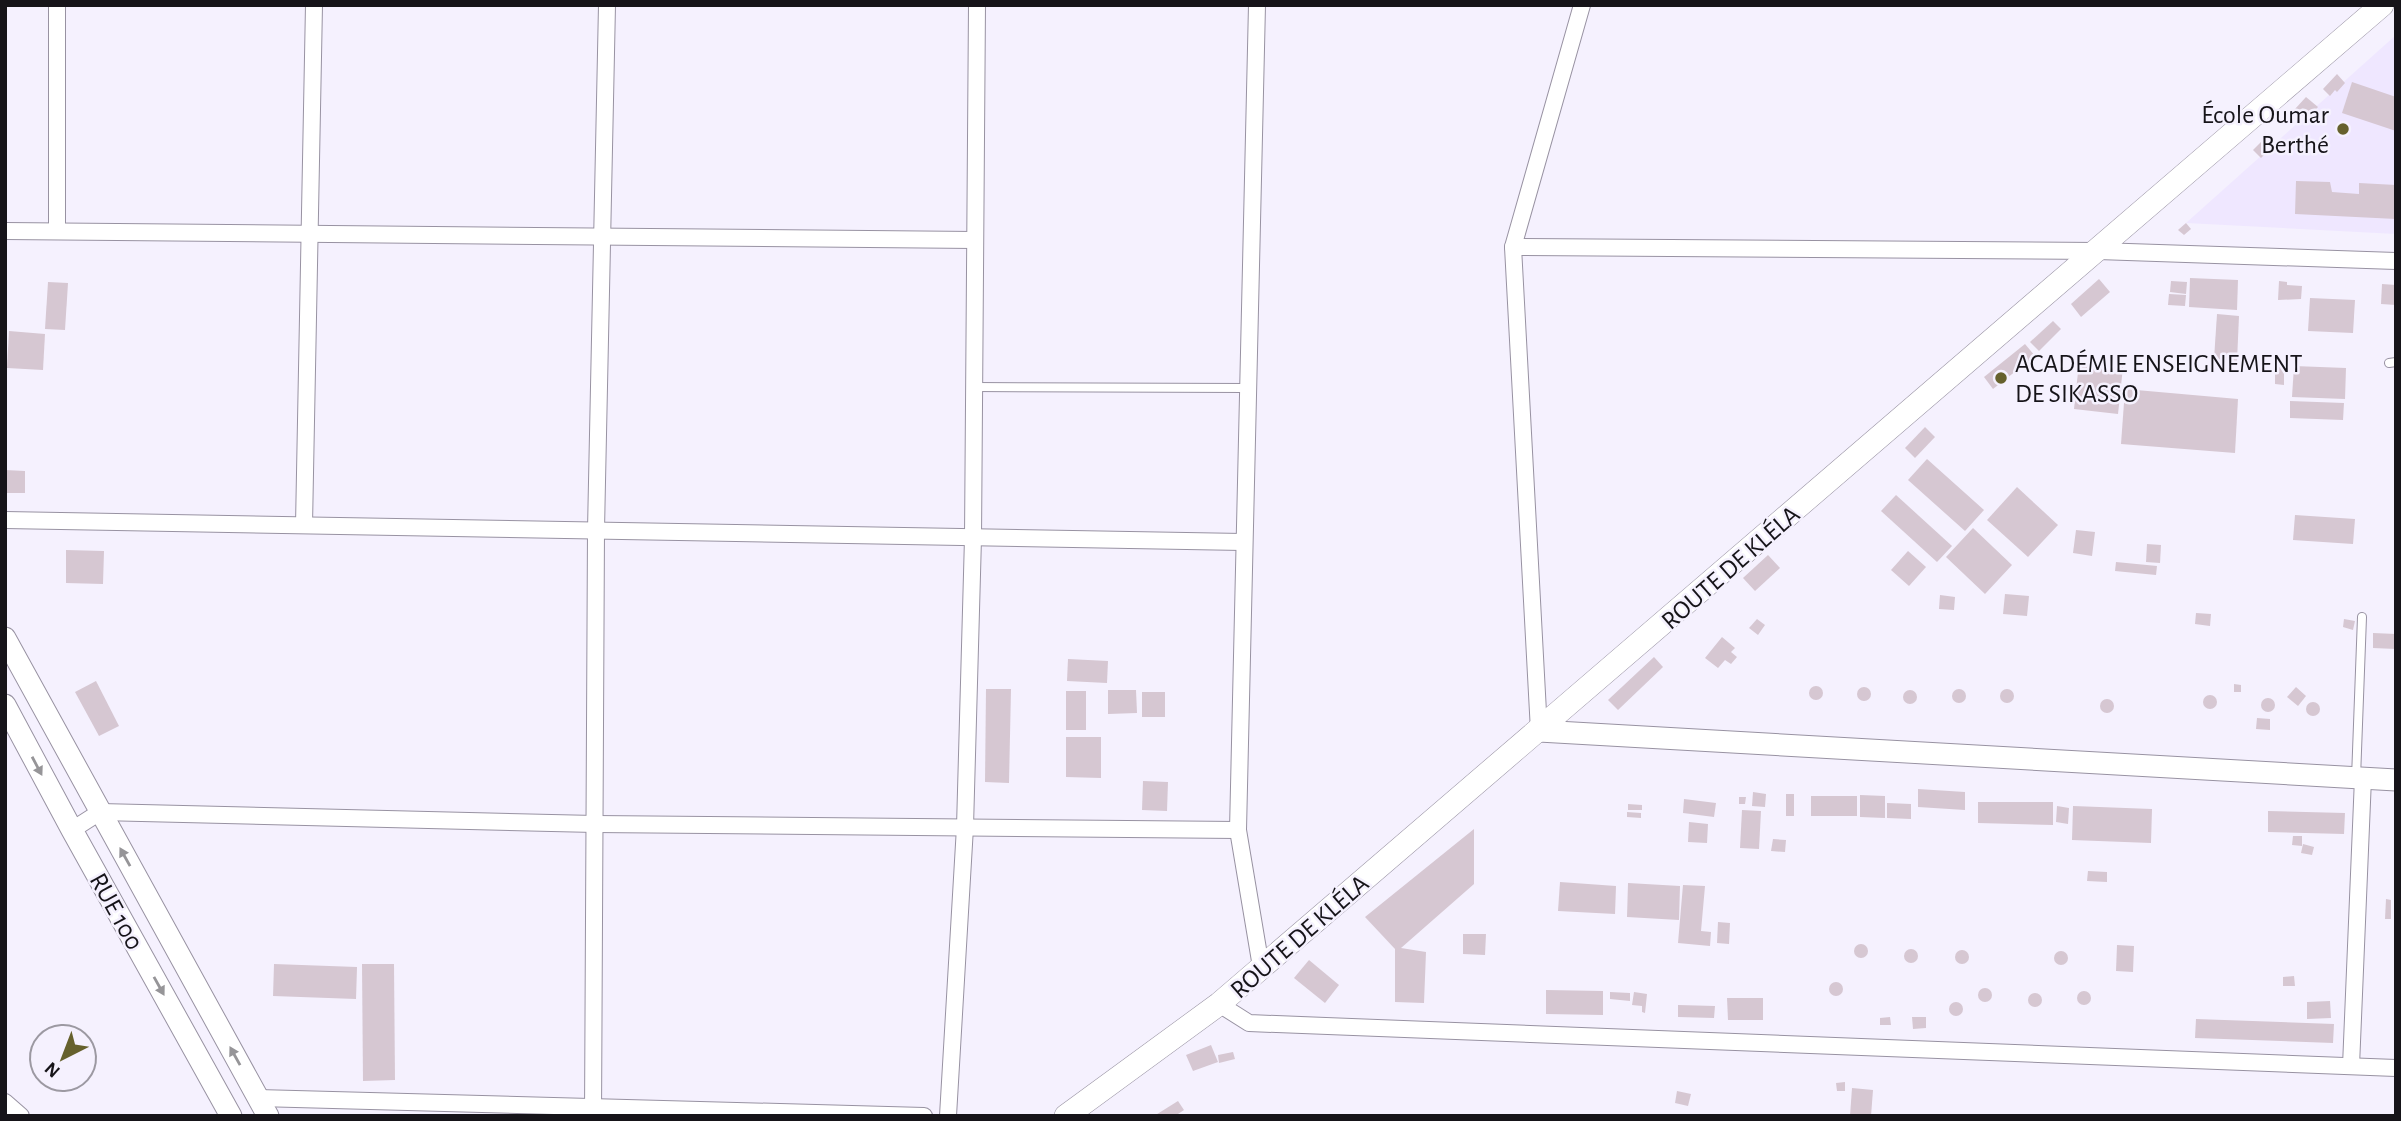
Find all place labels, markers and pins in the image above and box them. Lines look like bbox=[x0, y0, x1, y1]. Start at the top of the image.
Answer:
place label: École Oumar Berthé bbox=[2201, 100, 2330, 158]
marker: École Oumar Berthé bbox=[2335, 121, 2351, 137]
place label: ACADÉMIE ENSEIGNEMENT DE SIKASSO bbox=[2015, 349, 2303, 407]
marker: ACADÉMIE ENSEIGNEMENT DE SIKASSO bbox=[1993, 370, 2009, 386]

